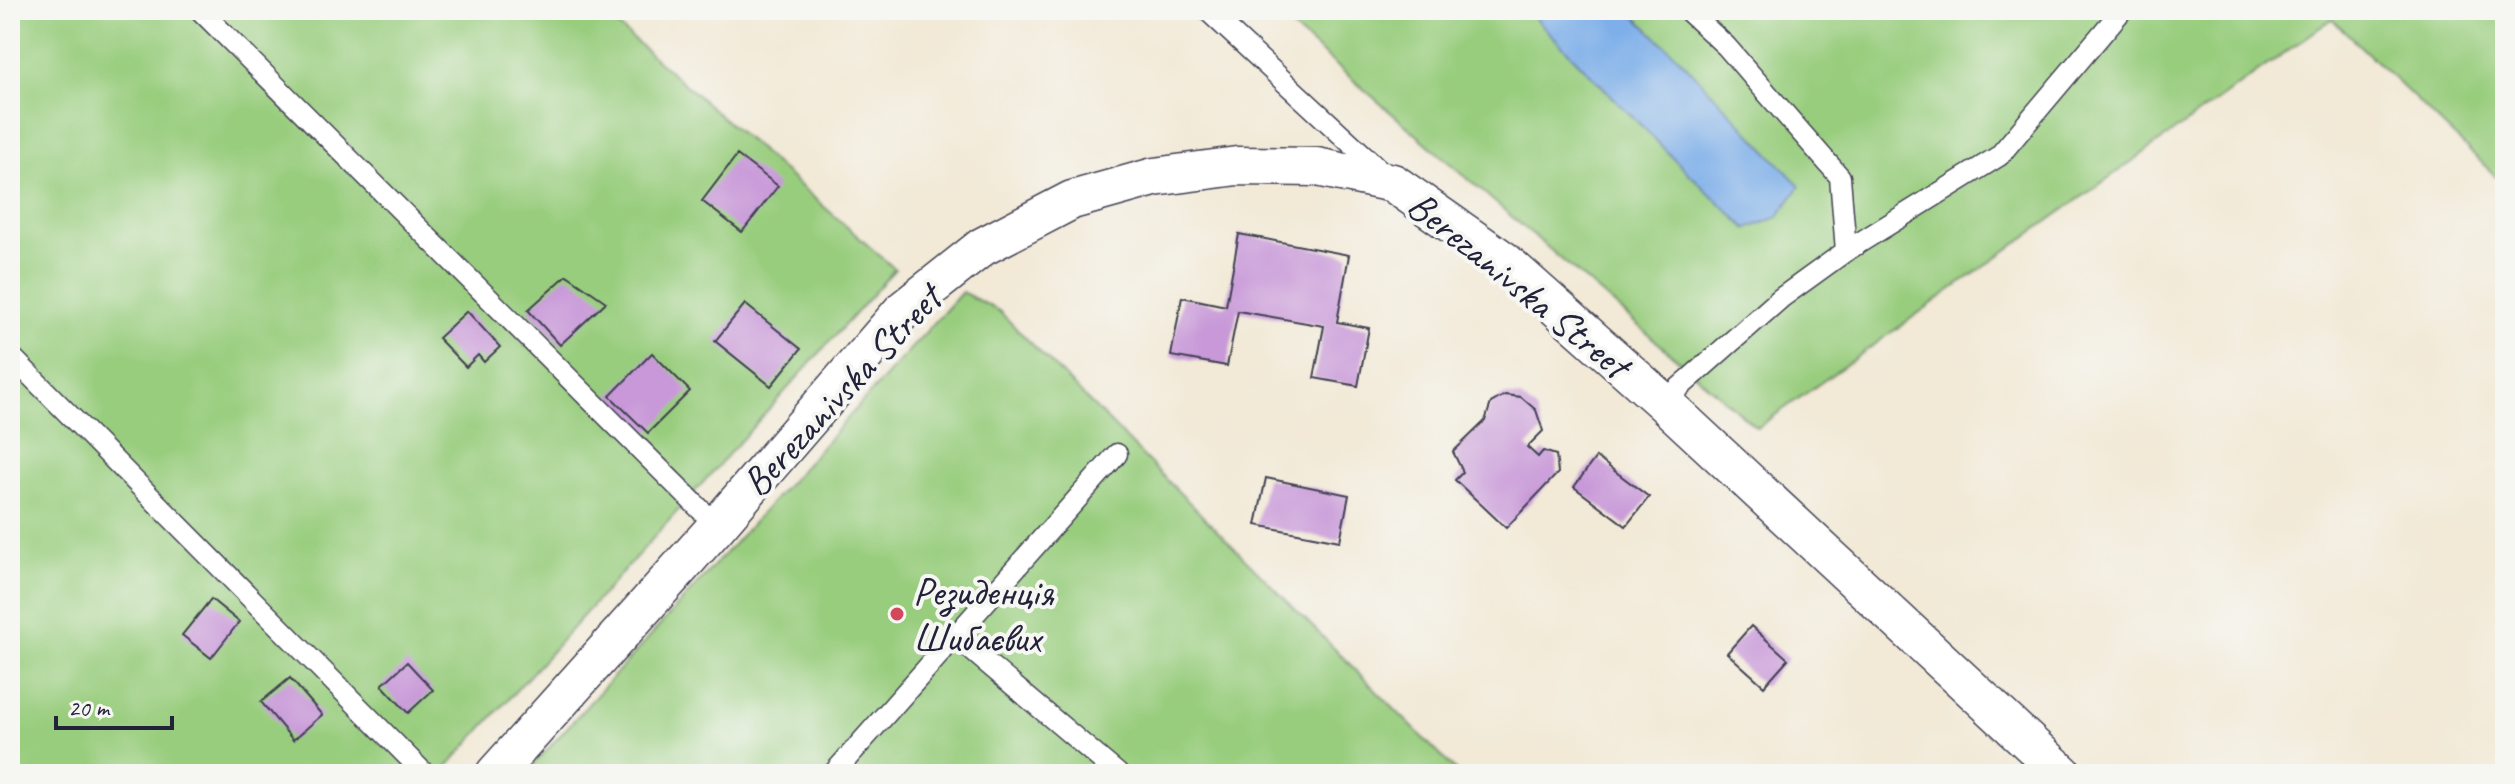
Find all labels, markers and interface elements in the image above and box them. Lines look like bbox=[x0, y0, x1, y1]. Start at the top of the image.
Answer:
street label: Berezanivska Street bbox=[1398, 180, 1644, 393]
street label: Berezanivska Street bbox=[731, 271, 956, 507]
place label: Резиденція Шибаєвих bbox=[913, 567, 1055, 663]
marker: Резиденція Шибаєвих bbox=[888, 605, 906, 623]
scale bar bbox=[56, 680, 172, 730]
text: 20 m bbox=[68, 693, 111, 723]

